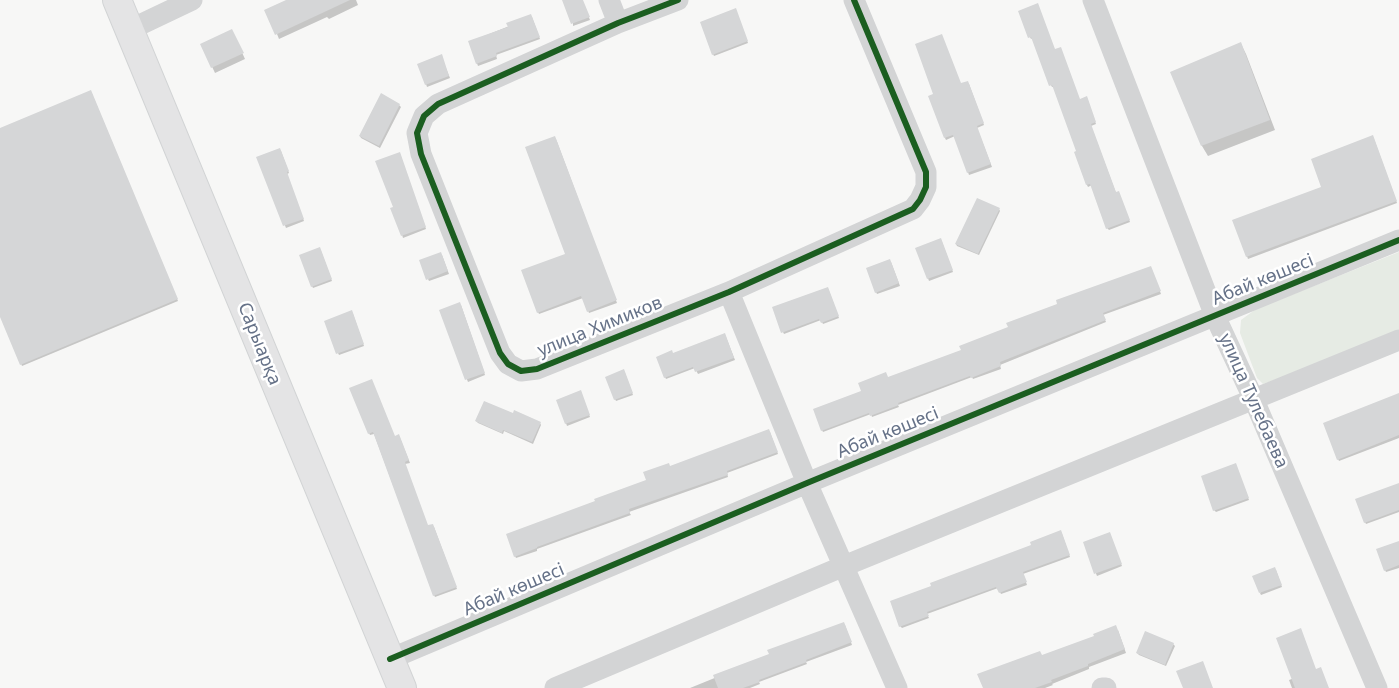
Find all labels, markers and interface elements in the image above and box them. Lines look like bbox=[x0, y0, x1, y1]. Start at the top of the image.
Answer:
street label: Абай көшесі bbox=[1209, 250, 1317, 310]
street label: улица Химиков bbox=[535, 292, 665, 362]
street label: Сарыарқа bbox=[233, 300, 285, 388]
street label: улица Тулебаева bbox=[1214, 330, 1292, 472]
street label: Абай көшесі bbox=[834, 403, 942, 463]
street label: Абай көшесі bbox=[460, 559, 568, 621]

